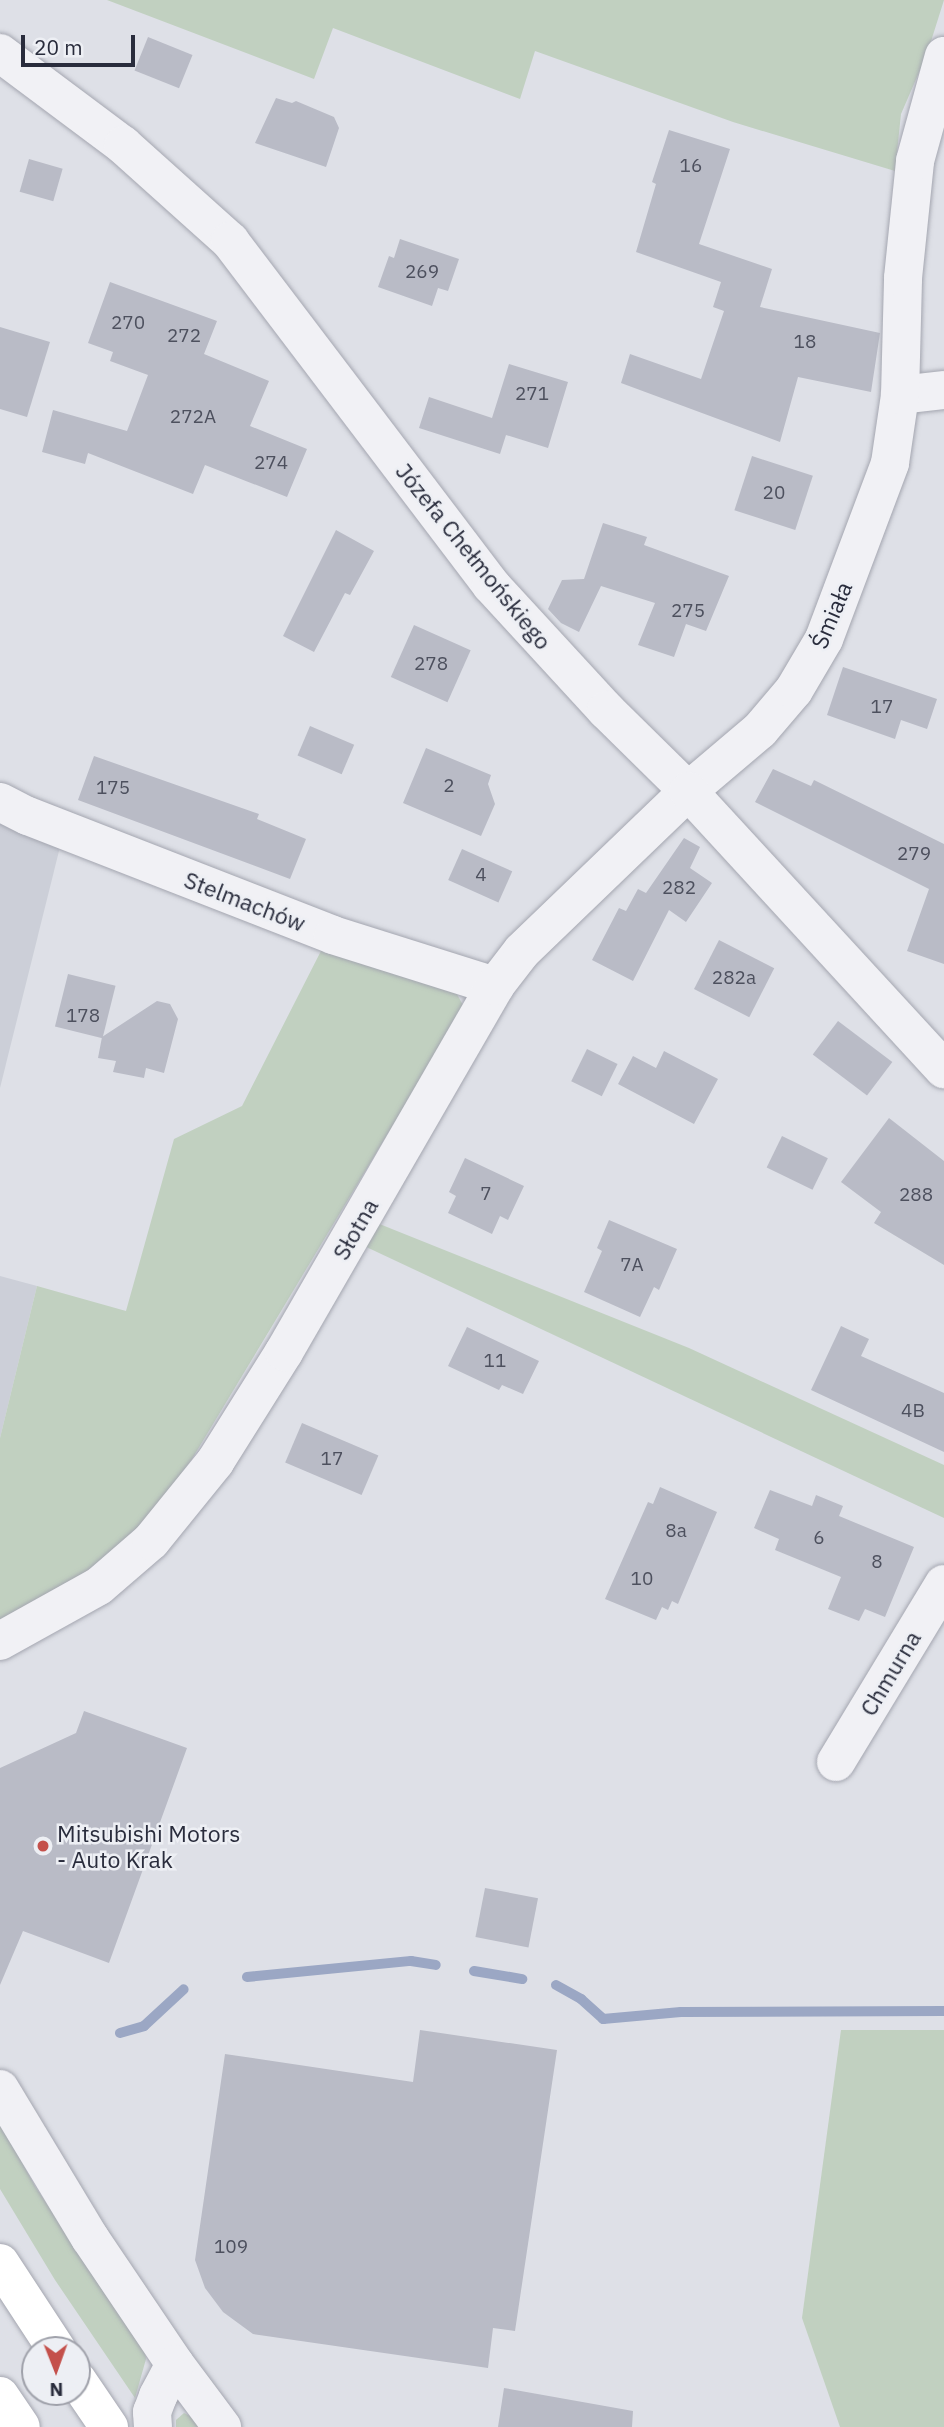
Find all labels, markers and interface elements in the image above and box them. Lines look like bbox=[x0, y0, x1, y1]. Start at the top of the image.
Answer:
scale bar bbox=[24, 21, 138, 65]
text: 20 m bbox=[34, 33, 83, 61]
house number: 16 bbox=[680, 155, 702, 177]
house number: 269 bbox=[405, 261, 439, 283]
house number: 270 bbox=[111, 312, 145, 334]
house number: 272 bbox=[167, 325, 201, 347]
house number: 18 bbox=[794, 331, 816, 353]
house number: 271 bbox=[515, 383, 549, 405]
house number: 272A bbox=[170, 406, 216, 428]
house number: 274 bbox=[254, 452, 288, 474]
street label: Józefa Chełmońskiego bbox=[390, 457, 558, 655]
house number: 20 bbox=[763, 482, 785, 504]
street label: Śmiała bbox=[805, 577, 857, 653]
house number: 275 bbox=[671, 600, 705, 622]
house number: 278 bbox=[414, 653, 448, 675]
house number: 17 bbox=[871, 696, 893, 718]
house number: 2 bbox=[443, 775, 455, 797]
house number: 175 bbox=[96, 777, 130, 799]
house number: 279 bbox=[897, 843, 931, 865]
house number: 4 bbox=[475, 864, 487, 886]
street label: Stelmachów bbox=[180, 865, 310, 937]
house number: 282 bbox=[662, 877, 696, 899]
house number: 282a bbox=[712, 967, 756, 989]
house number: 178 bbox=[66, 1005, 100, 1027]
house number: 7 bbox=[480, 1183, 492, 1205]
house number: 288 bbox=[899, 1184, 933, 1206]
street label: Słotna bbox=[327, 1193, 383, 1265]
house number: 7A bbox=[620, 1254, 644, 1276]
house number: 11 bbox=[484, 1350, 506, 1372]
house number: 4B bbox=[901, 1400, 925, 1422]
house number: 17 bbox=[321, 1448, 343, 1470]
house number: 8a bbox=[665, 1520, 687, 1542]
house number: 6 bbox=[813, 1527, 825, 1549]
house number: 8 bbox=[871, 1551, 883, 1573]
house number: 10 bbox=[631, 1568, 653, 1590]
street label: Chmurna bbox=[854, 1625, 926, 1721]
place label: Mitsubishi Motors - Auto Krak bbox=[57, 1819, 240, 1873]
marker: Mitsubishi Motors - Auto Krak bbox=[35, 1838, 51, 1854]
house number: 109 bbox=[214, 2236, 248, 2258]
north arrow bbox=[21, 2336, 91, 2406]
text: N bbox=[49, 2378, 63, 2402]

